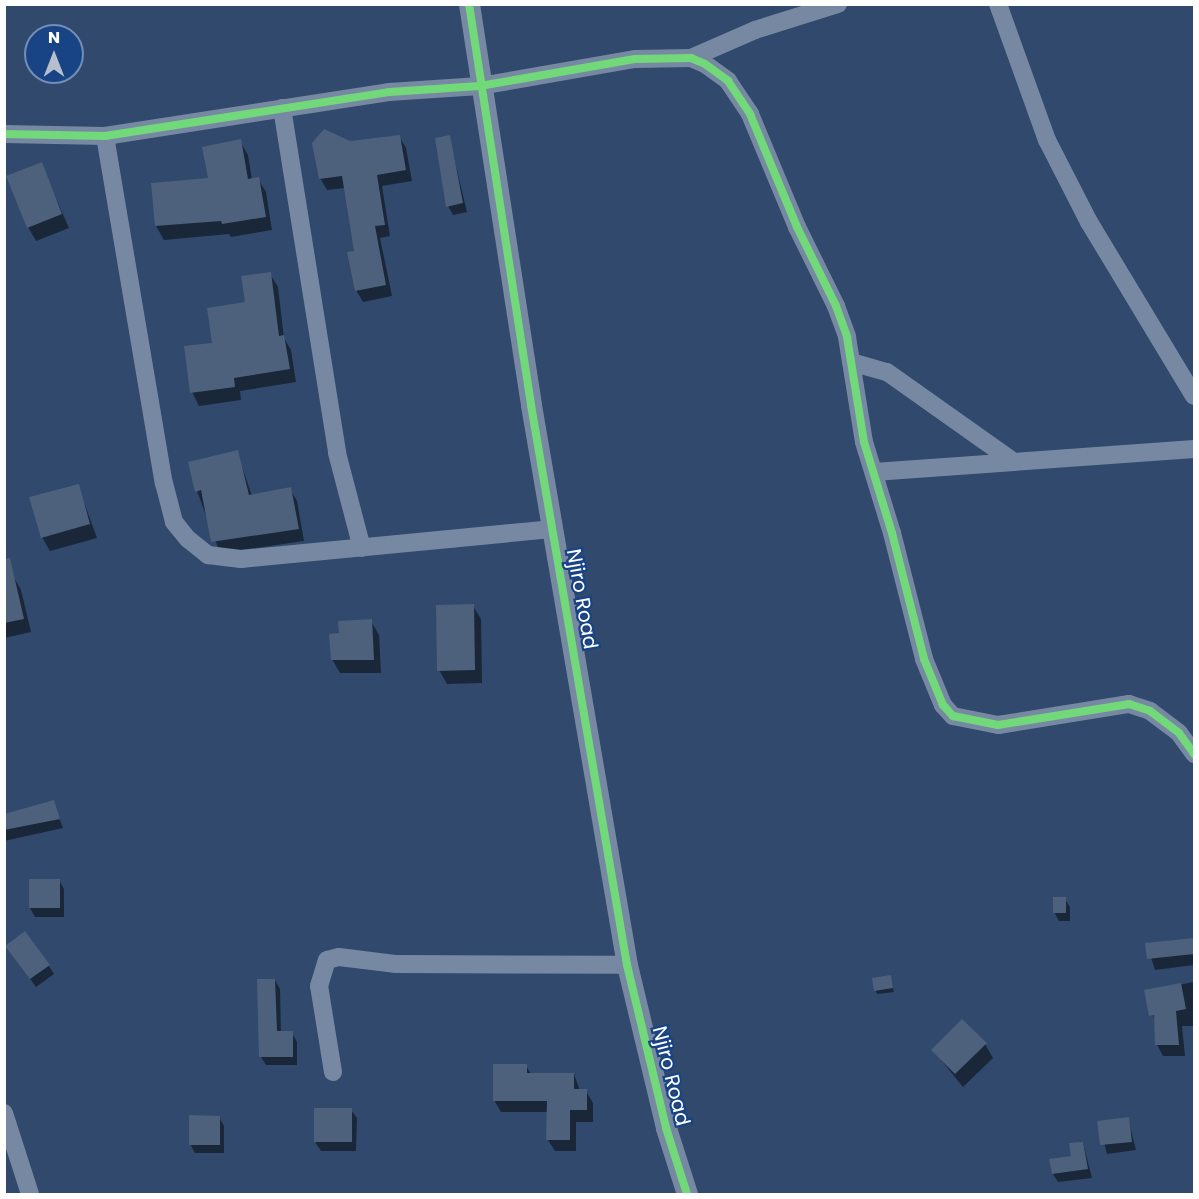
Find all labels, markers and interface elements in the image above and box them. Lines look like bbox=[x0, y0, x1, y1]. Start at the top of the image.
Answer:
north arrow bbox=[24, 24, 84, 84]
text: N bbox=[48, 26, 60, 49]
street label: Njiro Road bbox=[561, 547, 603, 651]
street label: Njiro Road bbox=[647, 1024, 695, 1128]

